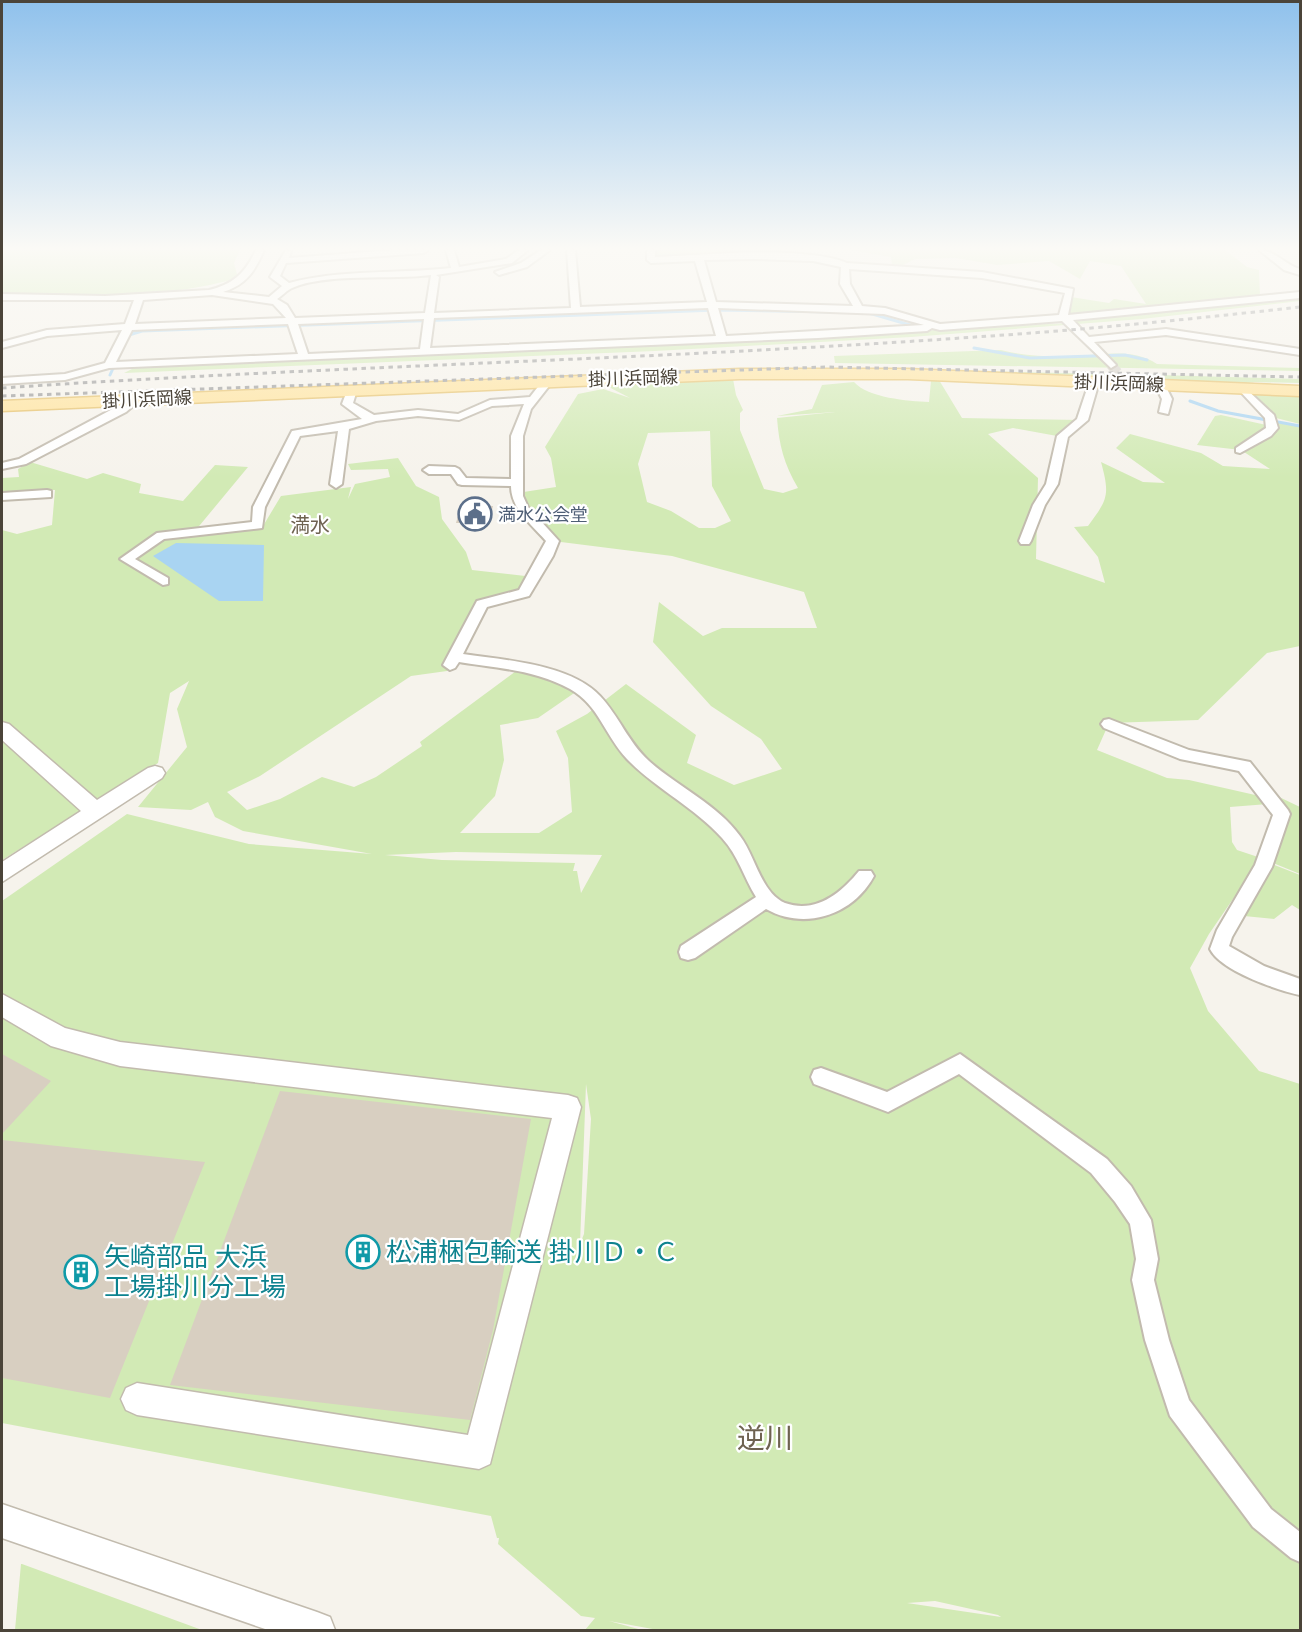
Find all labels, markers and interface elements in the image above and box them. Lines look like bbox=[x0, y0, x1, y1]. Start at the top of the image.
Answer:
street label: 掛川浜岡線 bbox=[588, 365, 678, 391]
street label: 掛川浜岡線 bbox=[1074, 370, 1164, 396]
street label: 掛川浜岡線 bbox=[101, 385, 193, 413]
public building icon: 満水公会堂 bbox=[457, 496, 493, 532]
place label: 満水公会堂 bbox=[498, 503, 588, 526]
district label: 満水 bbox=[290, 512, 330, 538]
building icon: 松浦梱包輸送 掛川Ｄ・Ｃ bbox=[345, 1234, 381, 1270]
place label: 松浦梱包輸送 掛川Ｄ・Ｃ bbox=[386, 1235, 679, 1269]
place label: 矢崎部品 大浜 工場掛川分工場 bbox=[104, 1240, 286, 1304]
building icon: 矢崎部品 大浜 工場掛川分工場 bbox=[63, 1254, 99, 1290]
district label: 逆川 bbox=[737, 1420, 793, 1456]

